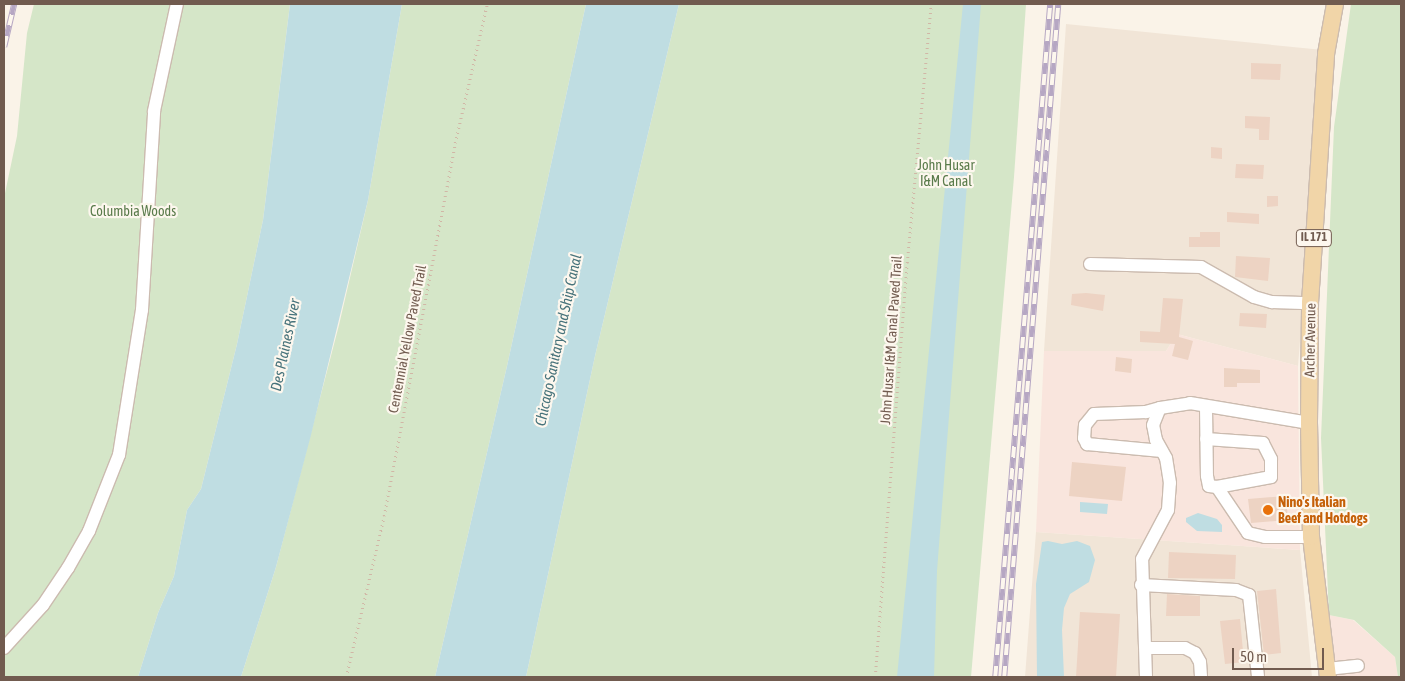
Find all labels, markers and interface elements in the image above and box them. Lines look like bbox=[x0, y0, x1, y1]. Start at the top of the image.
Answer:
park label: John Husar I&M Canal bbox=[917, 157, 975, 190]
park label: Columbia Woods bbox=[90, 203, 176, 219]
road number: IL 171 bbox=[1295, 228, 1333, 248]
water label: Chicago Sanitary and Ship Canal bbox=[531, 252, 585, 428]
street label: John Husar I&M Canal Paved Trail bbox=[877, 255, 905, 425]
street label: Centennial Yellow Paved Trail bbox=[384, 264, 430, 414]
water label: Des Plaines River bbox=[266, 297, 304, 393]
street label: Archer Avenue bbox=[1301, 303, 1319, 377]
place label: Nino's Italian Beef and Hotdogs bbox=[1278, 494, 1368, 526]
marker: Nino's Italian Beef and Hotdogs bbox=[1262, 504, 1274, 516]
scale bar bbox=[1235, 638, 1328, 670]
text: 50 m bbox=[1240, 648, 1267, 665]

